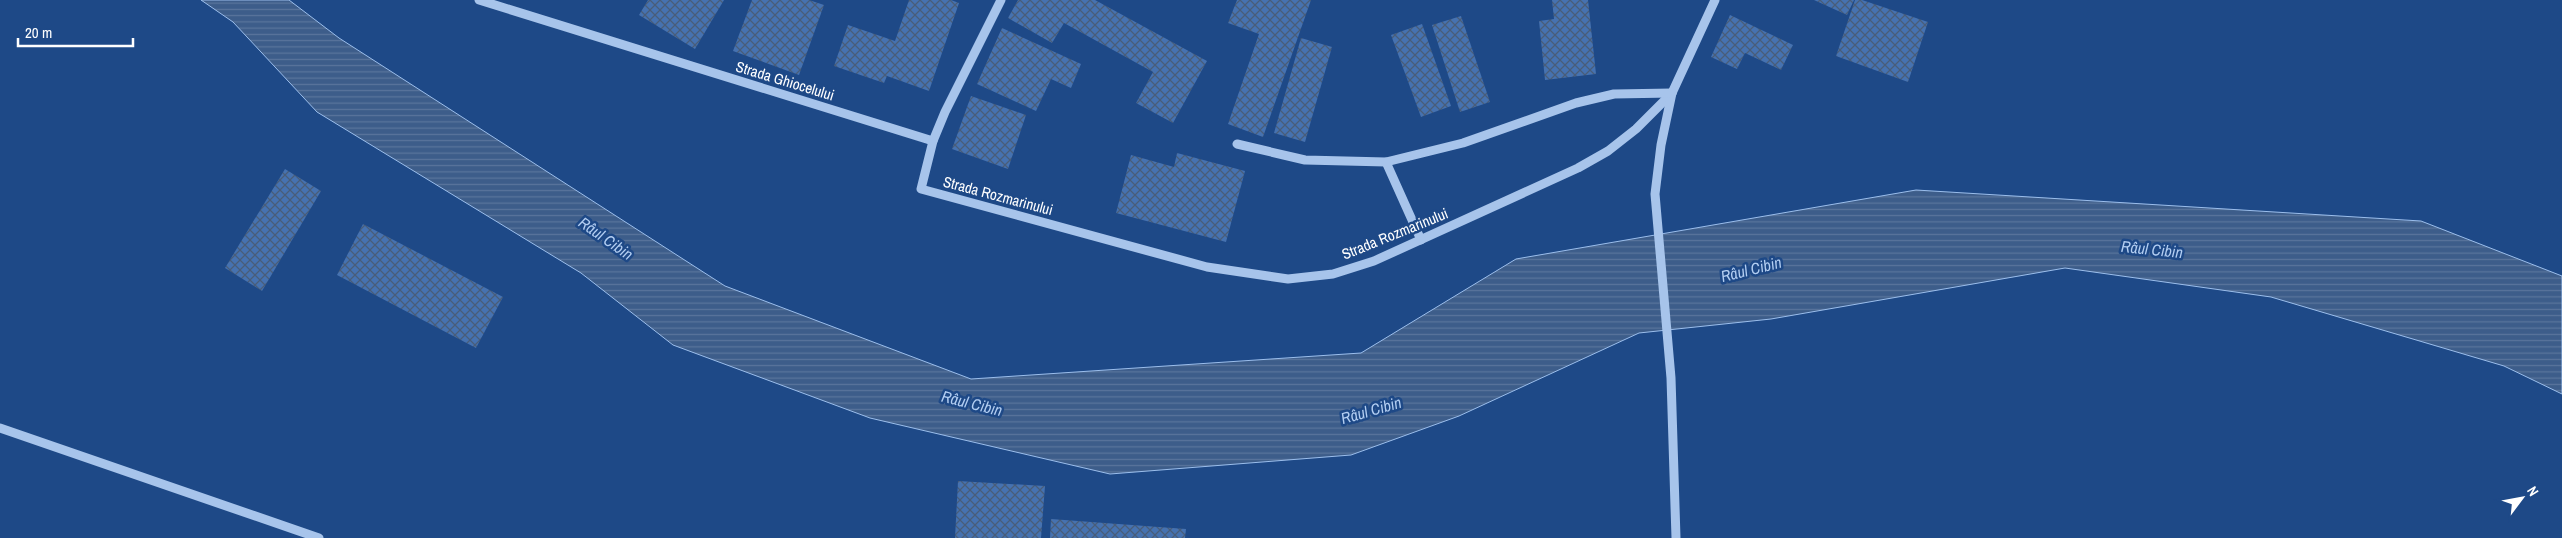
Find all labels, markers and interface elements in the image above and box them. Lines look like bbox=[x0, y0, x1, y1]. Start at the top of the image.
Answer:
scale bar bbox=[18, 15, 132, 47]
text: 20 m bbox=[25, 22, 52, 43]
street label: Strada Ghiocelului bbox=[733, 56, 837, 105]
street label: Strada Rozmarinului bbox=[941, 171, 1055, 220]
street label: Strada Rozmarinului bbox=[1339, 203, 1451, 264]
water label: Râul Cibin bbox=[574, 211, 638, 265]
water label: Râul Cibin bbox=[2120, 235, 2184, 263]
water label: Râul Cibin bbox=[1718, 251, 1784, 287]
water label: Râul Cibin bbox=[939, 385, 1005, 421]
water label: Râul Cibin bbox=[1338, 391, 1404, 429]
north arrow bbox=[2497, 473, 2547, 523]
text: N bbox=[2523, 483, 2543, 499]

